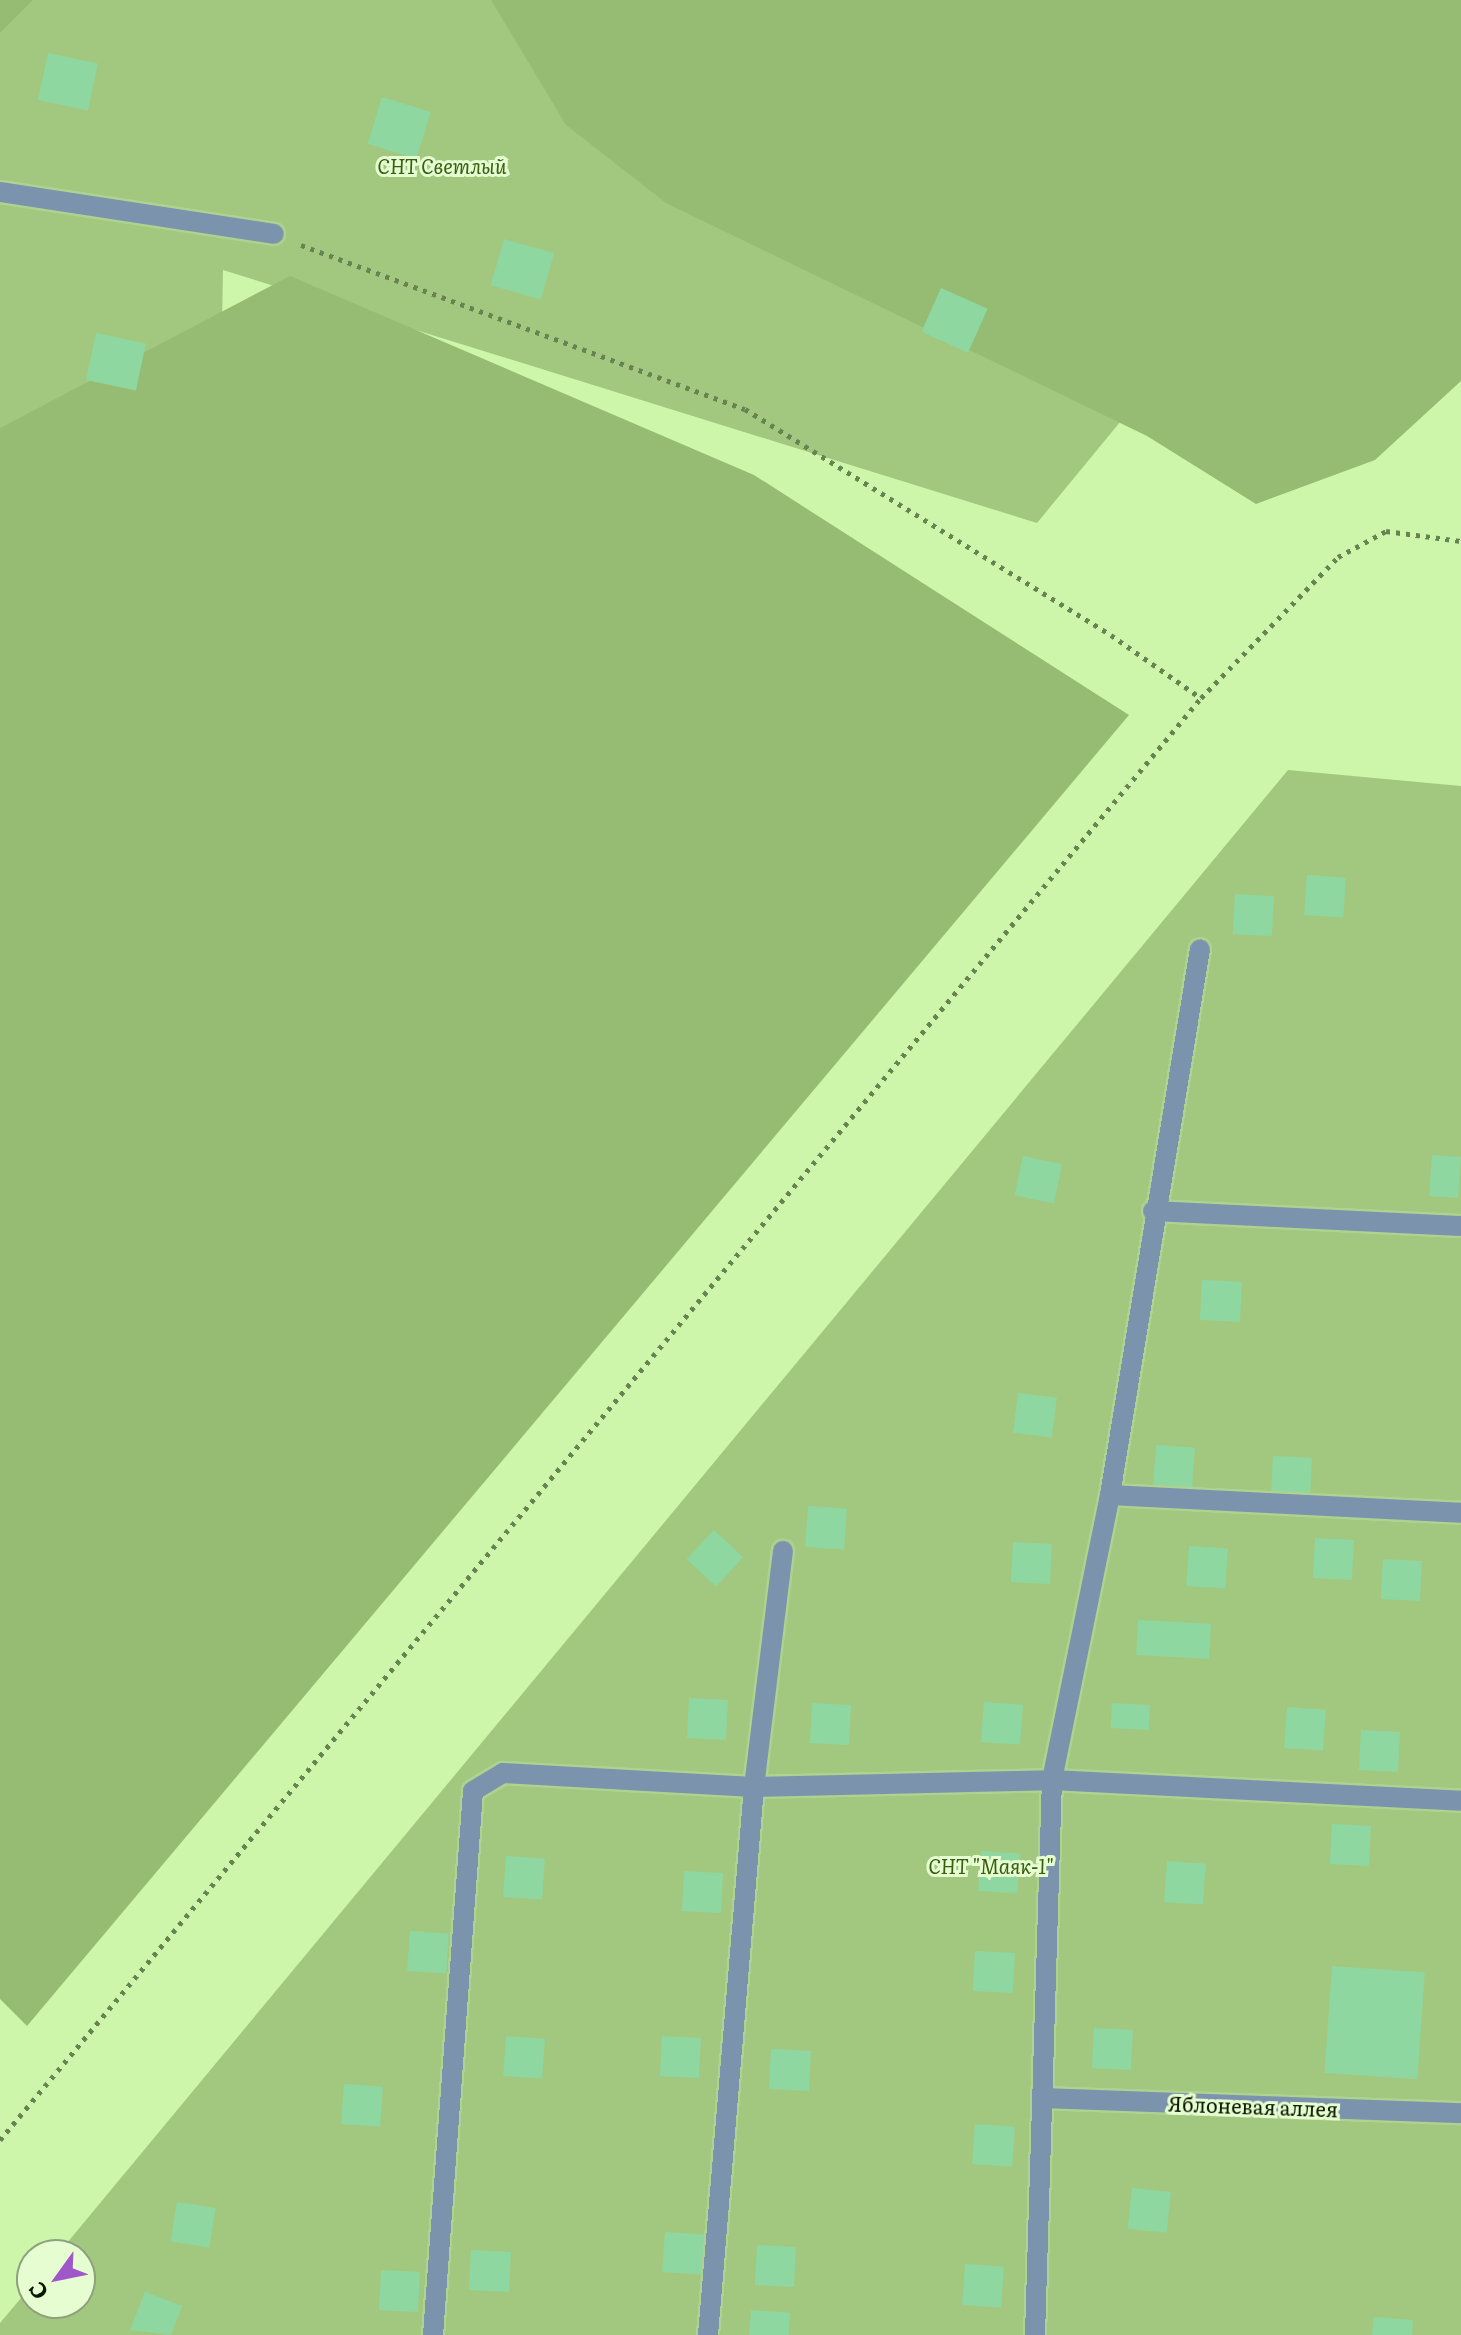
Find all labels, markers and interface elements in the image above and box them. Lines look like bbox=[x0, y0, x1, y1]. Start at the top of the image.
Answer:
park label: СНТ Светлый bbox=[377, 153, 507, 177]
park label: СНТ "Маяк-1" bbox=[928, 1853, 1054, 1877]
street label: Яблоневая аллея bbox=[1168, 2091, 1338, 2121]
north arrow bbox=[16, 2239, 96, 2319]
text: С bbox=[19, 2276, 55, 2307]

